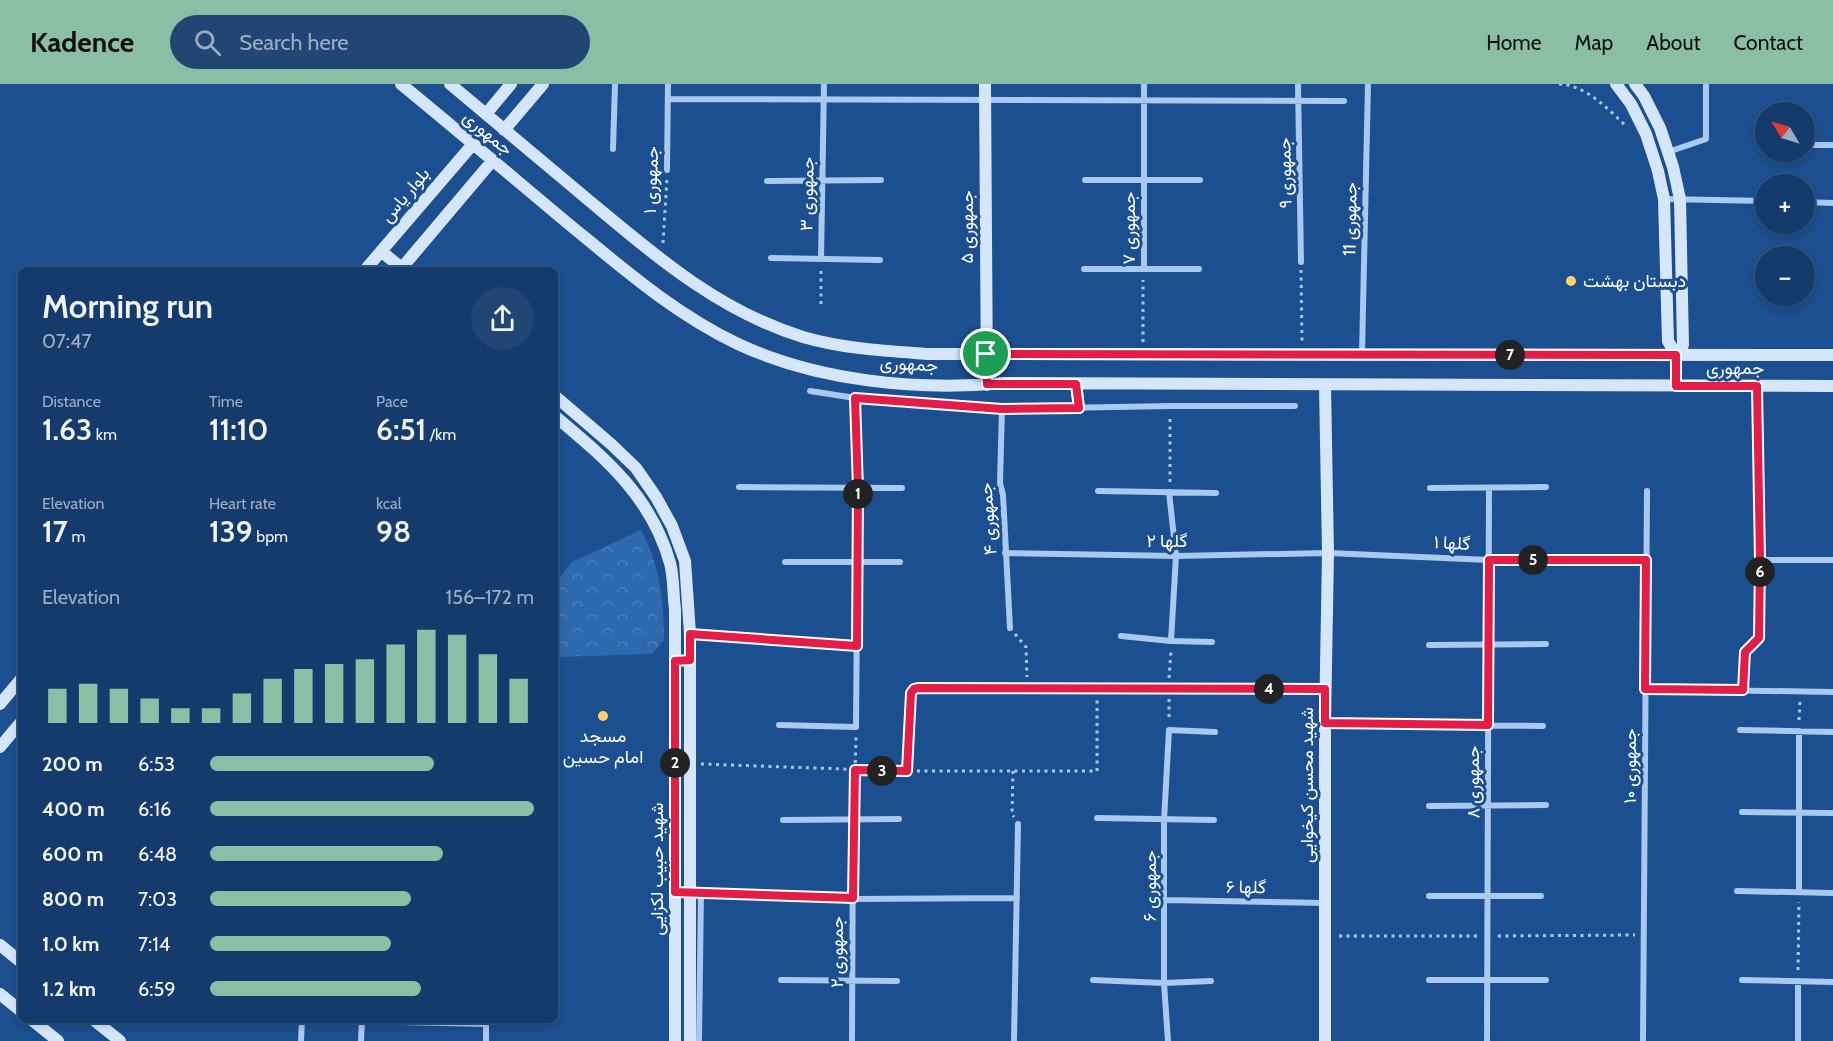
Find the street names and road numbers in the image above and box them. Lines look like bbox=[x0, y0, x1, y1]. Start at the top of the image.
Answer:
street label: جمهوری bbox=[459, 106, 517, 160]
street label: جمهوری ۹ bbox=[1273, 137, 1297, 209]
street label: جمهوری ۱ bbox=[639, 146, 663, 214]
street label: جمهوری ۳ bbox=[795, 157, 819, 231]
street label: بلوار یاس bbox=[376, 163, 434, 227]
street label: جمهوری 11 bbox=[1338, 182, 1362, 256]
street label: جمهوری ۵ bbox=[956, 191, 978, 263]
street label: جمهوری ۷ bbox=[1118, 192, 1140, 264]
street label: جمهوری bbox=[879, 351, 939, 377]
street label: جمهوری bbox=[1706, 357, 1764, 379]
street label: جمهوری ۴ bbox=[974, 482, 1002, 556]
street label: گلها ۲ bbox=[1147, 530, 1187, 552]
street label: گلها ۱ bbox=[1433, 531, 1471, 555]
street label: شهید محسن کیخوایی bbox=[1296, 707, 1318, 863]
street label: جمهوری ۱۰ bbox=[1619, 728, 1641, 804]
street label: جمهوری ۸ bbox=[1462, 746, 1484, 818]
street label: شهید حبیب لکزایی bbox=[646, 803, 668, 935]
street label: جمهوری ۶ bbox=[1139, 850, 1161, 922]
street label: گلها ۶ bbox=[1226, 876, 1266, 898]
street label: جمهوری ۲ bbox=[826, 916, 848, 988]

